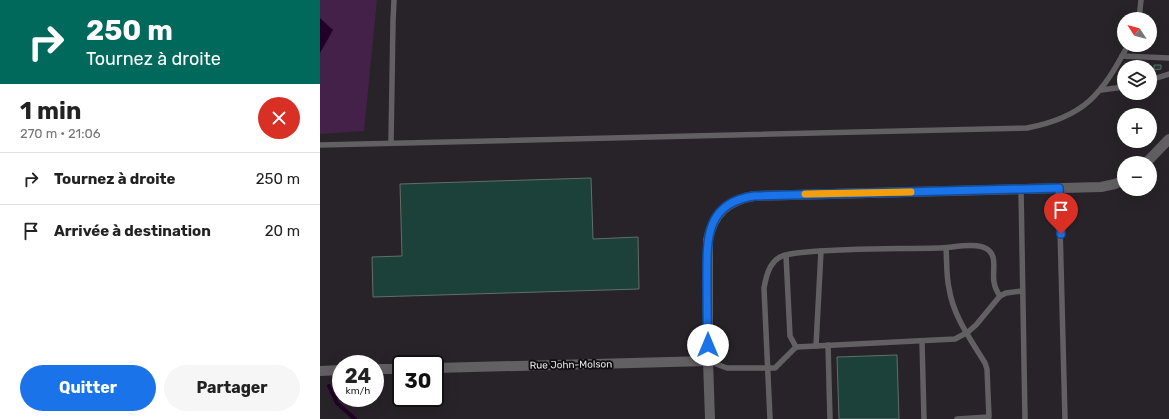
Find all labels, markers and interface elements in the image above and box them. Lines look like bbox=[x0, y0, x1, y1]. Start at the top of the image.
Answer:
north arrow bbox=[1117, 12, 1157, 52]
map controls bbox=[1117, 12, 1157, 196]
text: 250 m bbox=[86, 14, 173, 47]
icon: right bbox=[20, 16, 72, 68]
text: Tournez à droite bbox=[86, 48, 221, 70]
button: layers bbox=[1117, 60, 1157, 100]
text: 1 min bbox=[20, 97, 81, 125]
button: close bbox=[258, 97, 300, 139]
button: + bbox=[1117, 108, 1157, 148]
text: 270 m · 21:06 bbox=[20, 126, 101, 141]
button: − bbox=[1117, 156, 1157, 196]
icon: right bbox=[20, 168, 42, 190]
text: Tournez à droite bbox=[54, 170, 175, 188]
text: 250 m bbox=[256, 170, 300, 188]
pin bbox=[1044, 193, 1078, 234]
icon: arrive bbox=[1050, 199, 1072, 221]
icon: arrive bbox=[20, 220, 42, 242]
text: Arrivée à destination bbox=[54, 222, 211, 240]
text: 20 m bbox=[265, 222, 300, 240]
position arrow bbox=[687, 324, 729, 366]
speed limit sign: 30 bbox=[392, 355, 444, 407]
street label: Rue John-Molson bbox=[530, 358, 612, 372]
text: 24 bbox=[345, 364, 371, 388]
button: Quitter bbox=[20, 365, 156, 411]
button: Partager bbox=[164, 365, 300, 411]
text: km/h bbox=[346, 385, 370, 397]

